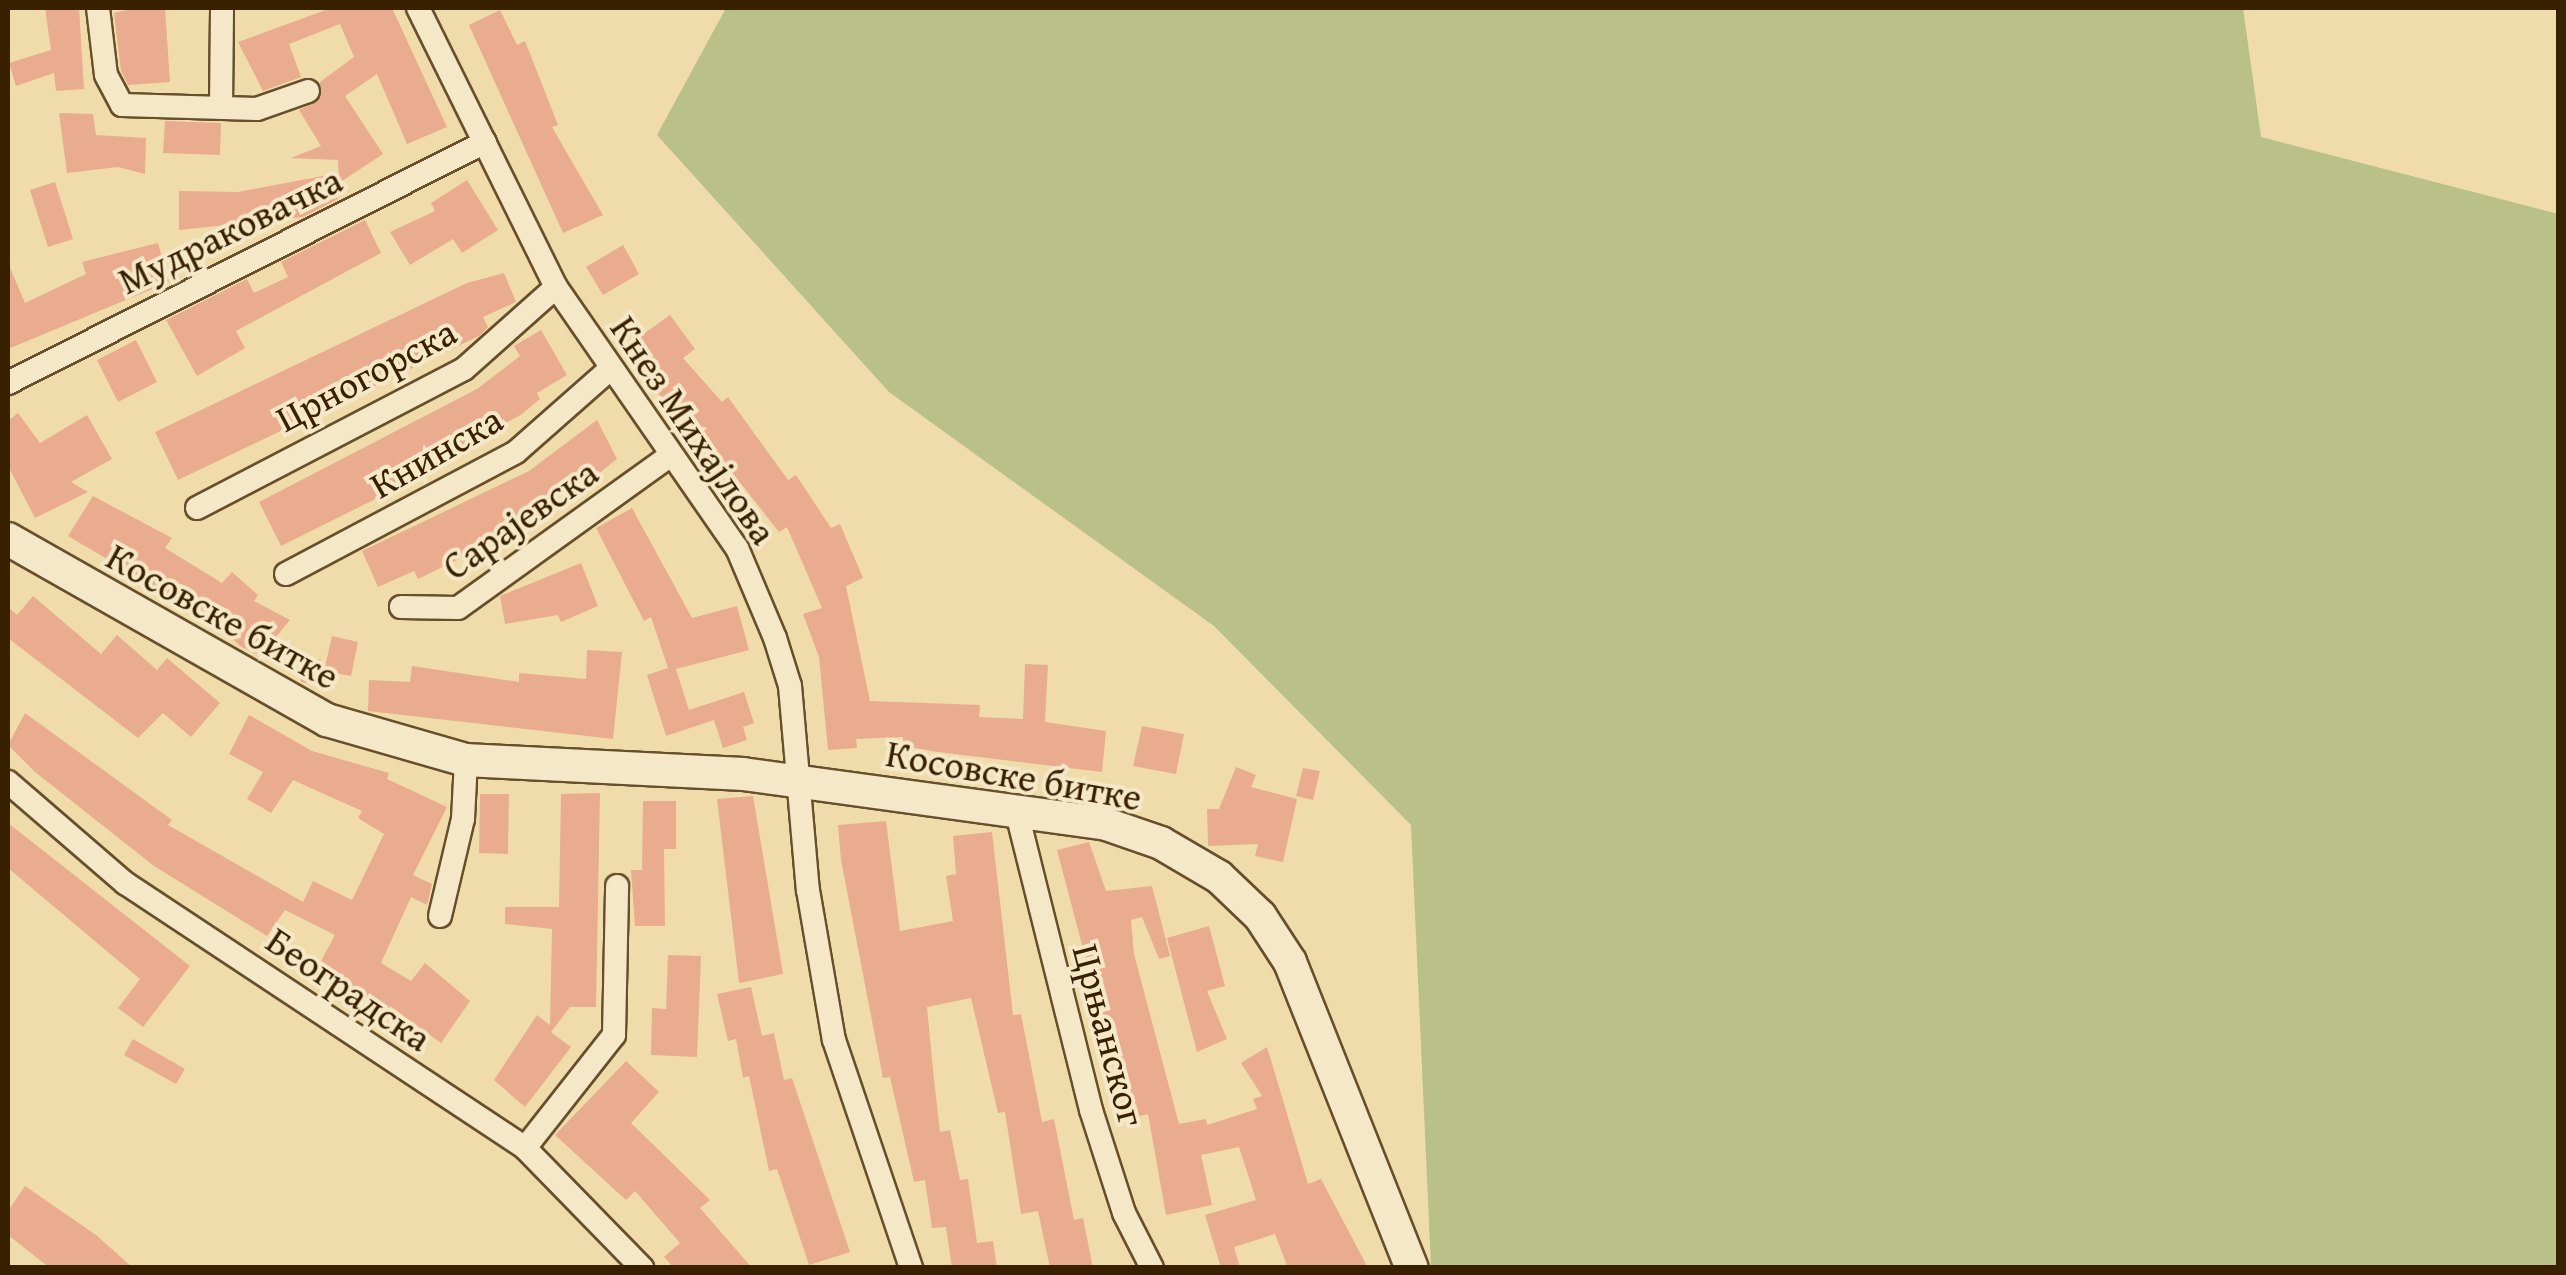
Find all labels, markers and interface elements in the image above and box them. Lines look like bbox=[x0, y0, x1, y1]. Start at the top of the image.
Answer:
street label: Мудраковачка bbox=[111, 156, 349, 304]
street label: Кнез Михајлова bbox=[601, 307, 787, 553]
street label: Црногорска bbox=[268, 309, 464, 441]
street label: Книнска bbox=[362, 396, 510, 508]
street label: Сарајевска bbox=[434, 449, 606, 589]
street label: Косовске битке bbox=[99, 533, 347, 699]
street label: Косовске битке bbox=[883, 730, 1145, 820]
street label: Београдска bbox=[258, 917, 440, 1061]
street label: Црњанског bbox=[1063, 939, 1155, 1131]

